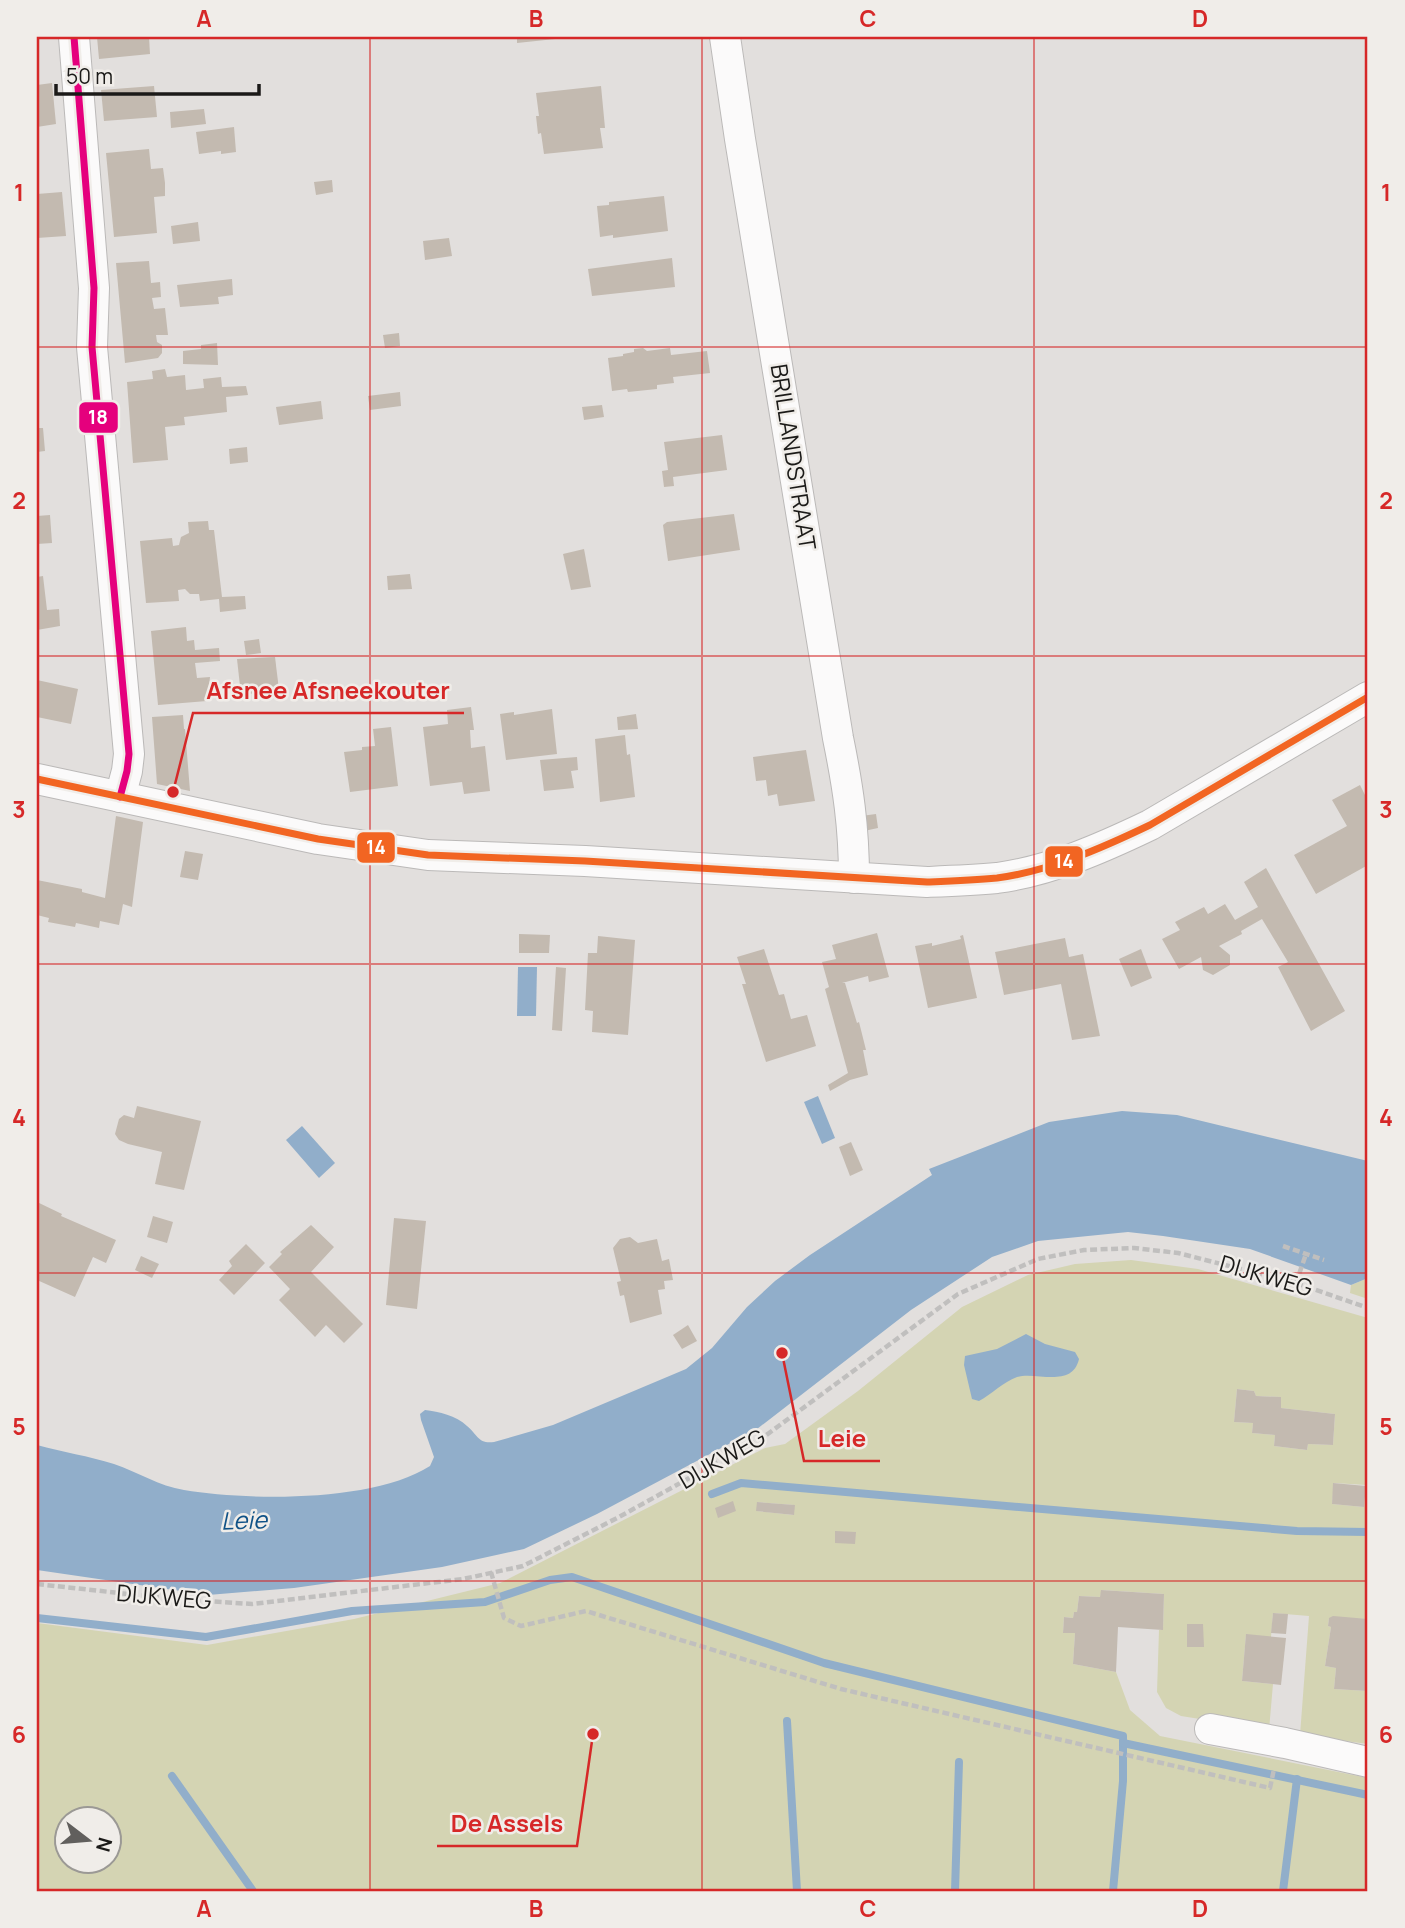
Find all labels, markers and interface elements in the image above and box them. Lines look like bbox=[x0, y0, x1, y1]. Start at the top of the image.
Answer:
text: A bbox=[196, 2, 212, 34]
text: B bbox=[529, 2, 543, 34]
text: C bbox=[860, 2, 877, 34]
text: D bbox=[1192, 2, 1208, 34]
scale bar bbox=[56, 52, 259, 96]
text: 50 m bbox=[66, 62, 113, 90]
text: 1 bbox=[14, 176, 24, 208]
text: 1 bbox=[1381, 176, 1391, 208]
street label: BRILLANDSTRAAT bbox=[763, 362, 825, 552]
line badge: 18 bbox=[78, 401, 119, 434]
text: 18 bbox=[88, 404, 108, 430]
text: 2 bbox=[12, 484, 26, 516]
text: 2 bbox=[1379, 484, 1393, 516]
callout: Afsnee Afsneekouter bbox=[193, 668, 464, 713]
text: Afsnee Afsneekouter bbox=[206, 673, 450, 706]
text: 3 bbox=[12, 793, 26, 825]
text: 3 bbox=[1379, 793, 1393, 825]
line badge: 14 bbox=[356, 831, 396, 864]
text: 14 bbox=[366, 834, 386, 860]
line badge: 14 bbox=[1044, 845, 1084, 878]
text: 14 bbox=[1054, 848, 1074, 874]
text: 4 bbox=[12, 1101, 26, 1133]
text: 4 bbox=[1379, 1101, 1393, 1133]
street label: DIJKWEG bbox=[1216, 1247, 1316, 1304]
text: 5 bbox=[12, 1410, 26, 1442]
text: 5 bbox=[1379, 1410, 1393, 1442]
callout: Leie bbox=[804, 1416, 880, 1461]
street label: DIJKWEG bbox=[672, 1420, 771, 1496]
text: Leie bbox=[818, 1421, 866, 1454]
water label: Leie bbox=[220, 1502, 269, 1537]
street label: DIJKWEG bbox=[115, 1576, 213, 1616]
text: 6 bbox=[12, 1718, 26, 1750]
text: 6 bbox=[1379, 1718, 1393, 1750]
callout: De Assels bbox=[437, 1801, 577, 1846]
north arrow bbox=[52, 1806, 122, 1876]
text: De Assels bbox=[451, 1806, 563, 1839]
text: N bbox=[90, 1835, 119, 1855]
text: A bbox=[196, 1892, 212, 1924]
text: B bbox=[529, 1892, 543, 1924]
text: C bbox=[860, 1892, 877, 1924]
text: D bbox=[1192, 1892, 1208, 1924]

